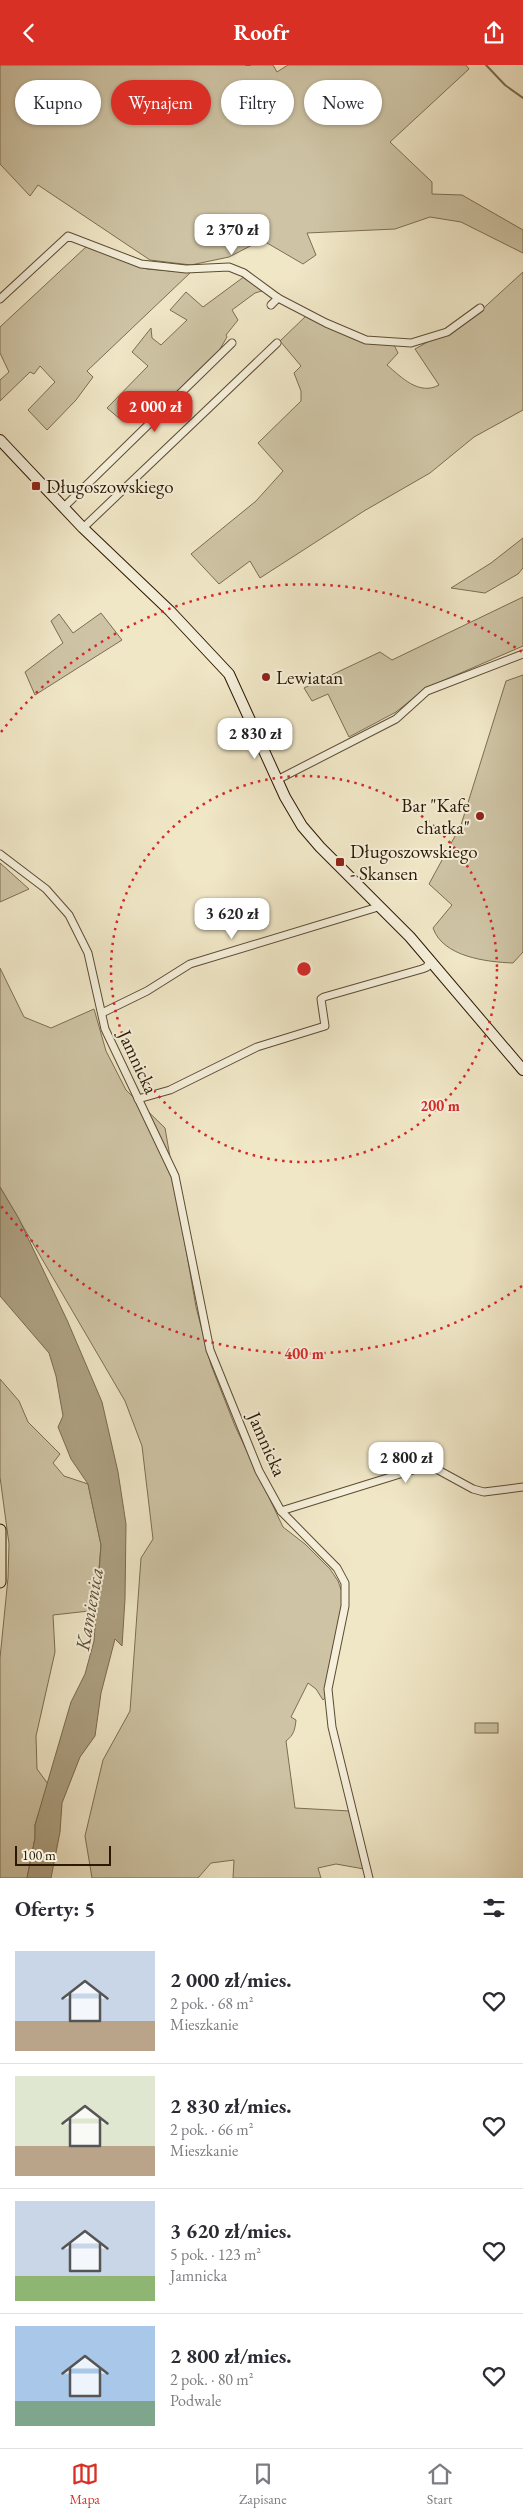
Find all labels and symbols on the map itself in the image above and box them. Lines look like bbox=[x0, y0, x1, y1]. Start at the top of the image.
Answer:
pin: 2 370 zł bbox=[180, 213, 284, 256]
pin: 2 000 zł bbox=[103, 391, 207, 433]
place label: Długoszowskiego bbox=[46, 474, 174, 499]
marker: Długoszowskiego bbox=[30, 480, 42, 492]
place label: Lewiatan bbox=[276, 665, 343, 690]
marker: Lewiatan bbox=[260, 671, 272, 683]
pin: 2 830 zł bbox=[203, 717, 307, 760]
place label: Bar "Kafe chatka" bbox=[401, 793, 470, 840]
marker: Bar "Kafe chatka" bbox=[474, 810, 486, 822]
place label: Długoszowskiego - Skansen bbox=[350, 839, 478, 886]
marker: Długoszowskiego - Skansen bbox=[334, 856, 346, 868]
pin: 3 620 zł bbox=[180, 897, 284, 940]
centre of rings bbox=[295, 960, 313, 978]
street label: Jamnicka bbox=[112, 1024, 164, 1098]
text: 200 m bbox=[420, 1096, 460, 1115]
text: 400 m bbox=[284, 1344, 324, 1363]
street label: Jamnicka bbox=[241, 1406, 292, 1480]
pin: 2 800 zł bbox=[354, 1441, 458, 1484]
water label: Kamienica bbox=[69, 1566, 109, 1653]
scale bar bbox=[15, 1843, 111, 1866]

